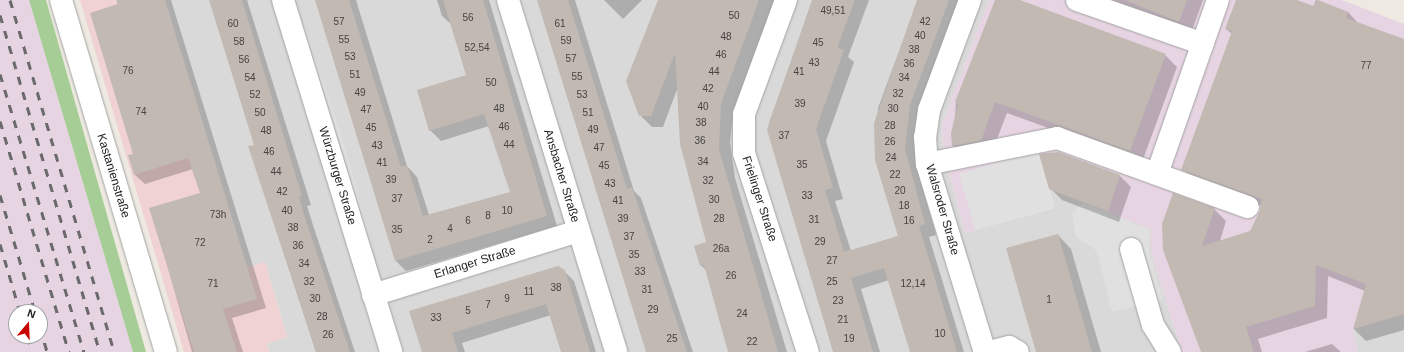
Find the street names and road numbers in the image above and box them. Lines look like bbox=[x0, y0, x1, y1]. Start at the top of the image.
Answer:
street label: Würzburger Straße bbox=[315, 125, 359, 227]
street label: Ansbacher Straße bbox=[540, 128, 582, 224]
street label: Kastanienstraße bbox=[93, 132, 133, 220]
street label: Frielinger Straße bbox=[738, 154, 780, 244]
street label: Walsroder Straße bbox=[922, 163, 962, 257]
street label: Erlanger Straße bbox=[432, 244, 518, 282]

